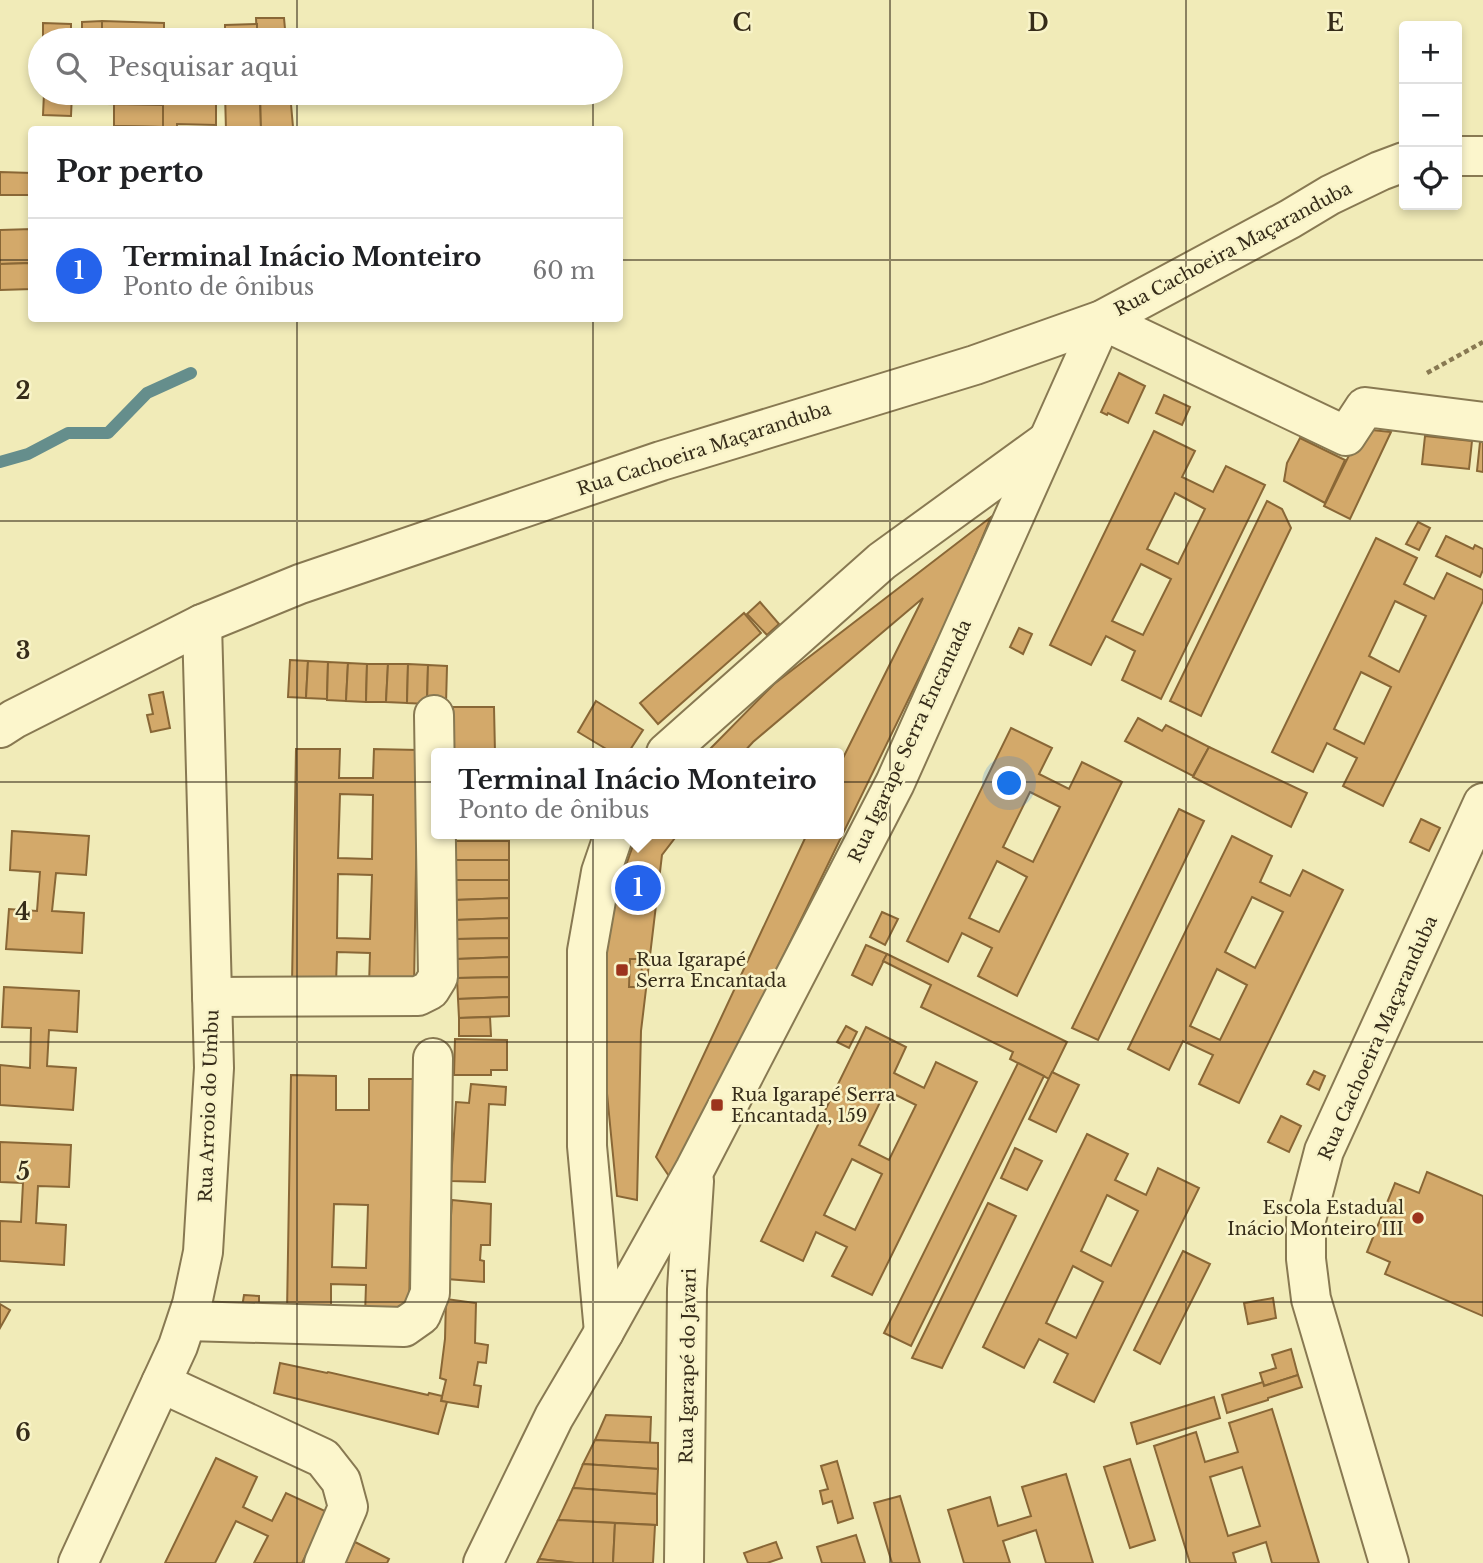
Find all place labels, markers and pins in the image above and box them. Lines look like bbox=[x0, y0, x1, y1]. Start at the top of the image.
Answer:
pin: 1 bbox=[615, 862, 661, 914]
place label: Rua Igarapé Serra Encantada bbox=[636, 949, 786, 992]
marker: Rua Igarapé Serra Encantada bbox=[614, 962, 630, 978]
place label: Rua Igarapé Serra Encantada, 159 bbox=[731, 1084, 895, 1127]
marker: Rua Igarapé Serra Encantada, 159 bbox=[709, 1097, 725, 1113]
place label: Escola Estadual Inácio Monteiro III bbox=[1227, 1197, 1404, 1240]
marker: Escola Estadual Inácio Monteiro III bbox=[1410, 1210, 1426, 1226]

